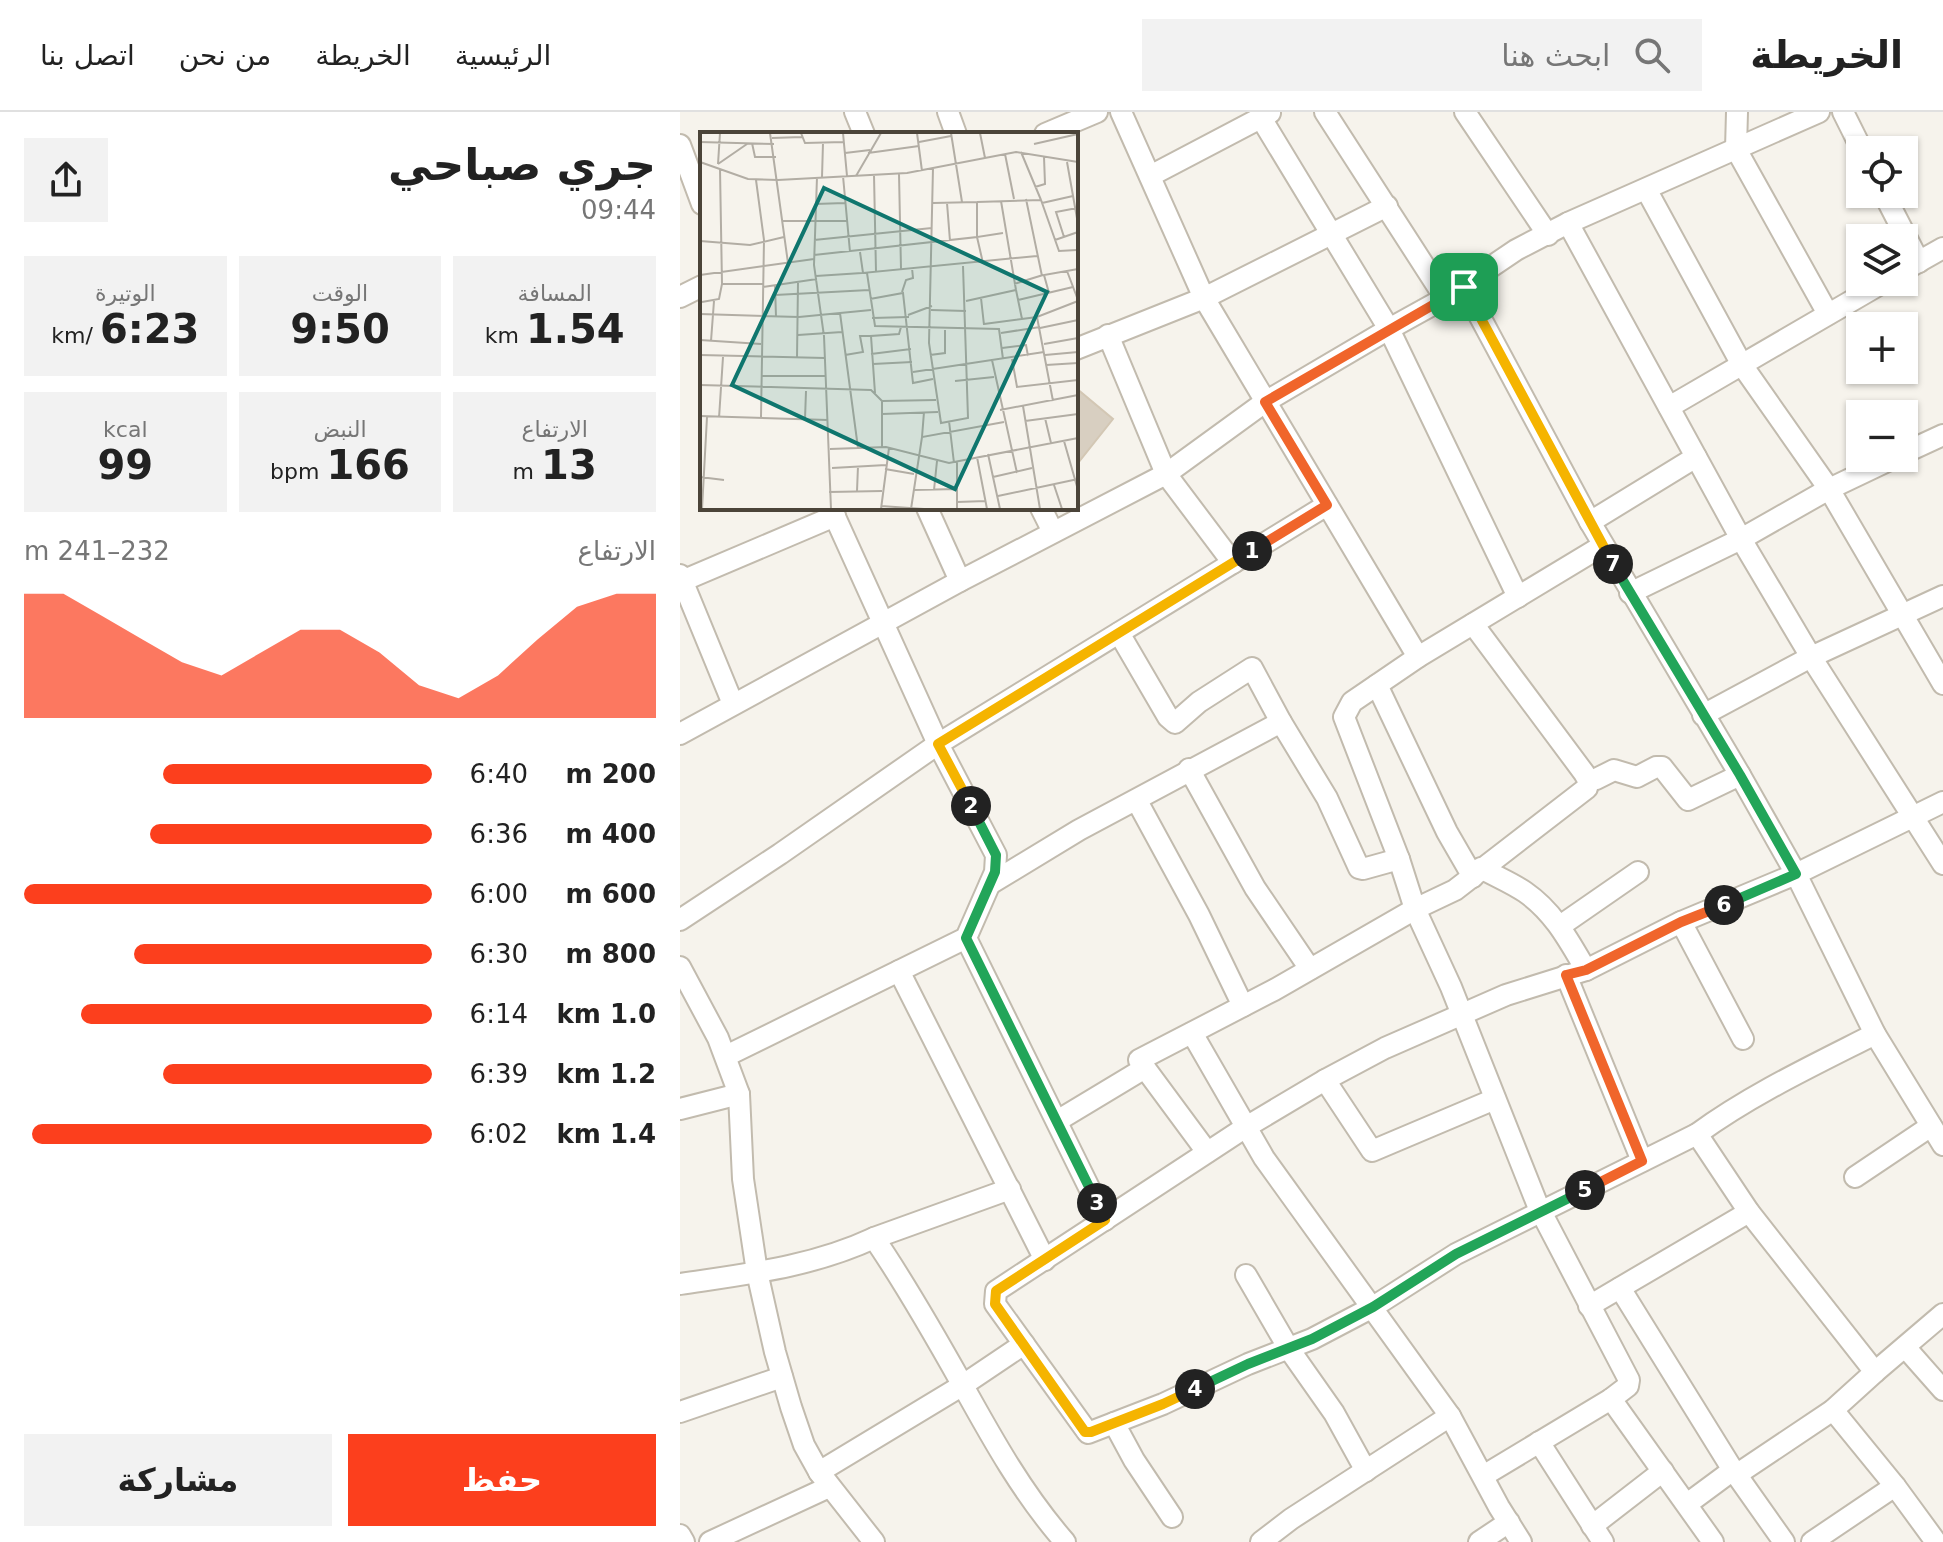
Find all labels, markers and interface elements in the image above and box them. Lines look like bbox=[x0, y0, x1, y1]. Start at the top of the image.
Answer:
search box bbox=[1142, 19, 1702, 91]
icon: search bbox=[1630, 33, 1674, 77]
text: الخريطة bbox=[1750, 33, 1903, 77]
text: ابحث هنا bbox=[1501, 38, 1610, 73]
text: اتصل بنا bbox=[40, 39, 135, 72]
text: من نحن bbox=[179, 39, 271, 72]
text: الخريطة bbox=[315, 39, 411, 72]
text: الرئيسية bbox=[455, 39, 551, 72]
inset map bbox=[700, 132, 1078, 510]
map controls bbox=[1846, 136, 1918, 472]
button: locate bbox=[1846, 136, 1918, 208]
button: share bbox=[24, 138, 108, 222]
text: جري صباحي bbox=[388, 139, 656, 190]
text: 09:44 bbox=[581, 195, 656, 225]
button: layers bbox=[1846, 224, 1918, 296]
pin bbox=[1430, 253, 1498, 321]
icon: arrive bbox=[1442, 265, 1486, 309]
text: الوتيرة bbox=[95, 281, 156, 306]
text: الوقت bbox=[312, 281, 368, 306]
text: المسافة bbox=[518, 281, 592, 306]
text: 6:23 bbox=[100, 306, 199, 352]
text: 9:50 bbox=[290, 306, 390, 352]
text: 1.54 bbox=[526, 306, 625, 352]
button: + bbox=[1846, 312, 1918, 384]
text: /km bbox=[51, 323, 100, 348]
text: km bbox=[485, 323, 526, 348]
button: − bbox=[1846, 400, 1918, 472]
text: kcal bbox=[103, 417, 148, 442]
text: النبض bbox=[313, 417, 367, 442]
text: الارتفاع bbox=[521, 417, 588, 442]
text: 99 bbox=[98, 442, 153, 488]
text: 166 bbox=[326, 442, 410, 488]
text: 13 bbox=[541, 442, 597, 488]
text: bpm bbox=[270, 459, 326, 484]
text: m bbox=[513, 459, 541, 484]
pin: 1 bbox=[1232, 531, 1272, 571]
text: 232–241 m bbox=[24, 536, 170, 566]
text: الارتفاع bbox=[578, 536, 656, 566]
text: 1 bbox=[1244, 538, 1260, 563]
pin: 7 bbox=[1593, 544, 1633, 584]
text: 7 bbox=[1605, 551, 1621, 576]
text: 6:40 bbox=[470, 759, 528, 789]
text: 200 m bbox=[566, 759, 656, 789]
pin: 2 bbox=[951, 786, 991, 826]
text: 2 bbox=[963, 793, 979, 818]
text: 6:36 bbox=[470, 819, 528, 849]
text: 400 m bbox=[566, 819, 656, 849]
text: 6:00 bbox=[470, 879, 528, 909]
text: 600 m bbox=[566, 879, 656, 909]
pin: 6 bbox=[1704, 885, 1744, 925]
text: 6 bbox=[1716, 892, 1732, 917]
text: 6:30 bbox=[470, 939, 528, 969]
text: 800 m bbox=[566, 939, 656, 969]
text: 6:14 bbox=[470, 999, 528, 1029]
text: 1.0 km bbox=[556, 999, 656, 1029]
text: 6:39 bbox=[470, 1059, 528, 1089]
text: 1.2 km bbox=[556, 1059, 656, 1089]
text: 6:02 bbox=[470, 1119, 528, 1149]
text: 1.4 km bbox=[556, 1119, 656, 1149]
pin: 5 bbox=[1565, 1170, 1605, 1210]
text: 5 bbox=[1577, 1177, 1593, 1202]
pin: 3 bbox=[1077, 1183, 1117, 1223]
text: 3 bbox=[1089, 1190, 1105, 1215]
pin: 4 bbox=[1175, 1369, 1215, 1409]
text: 4 bbox=[1187, 1376, 1203, 1401]
button: مشاركة bbox=[24, 1434, 332, 1526]
button: حفظ bbox=[348, 1434, 656, 1526]

